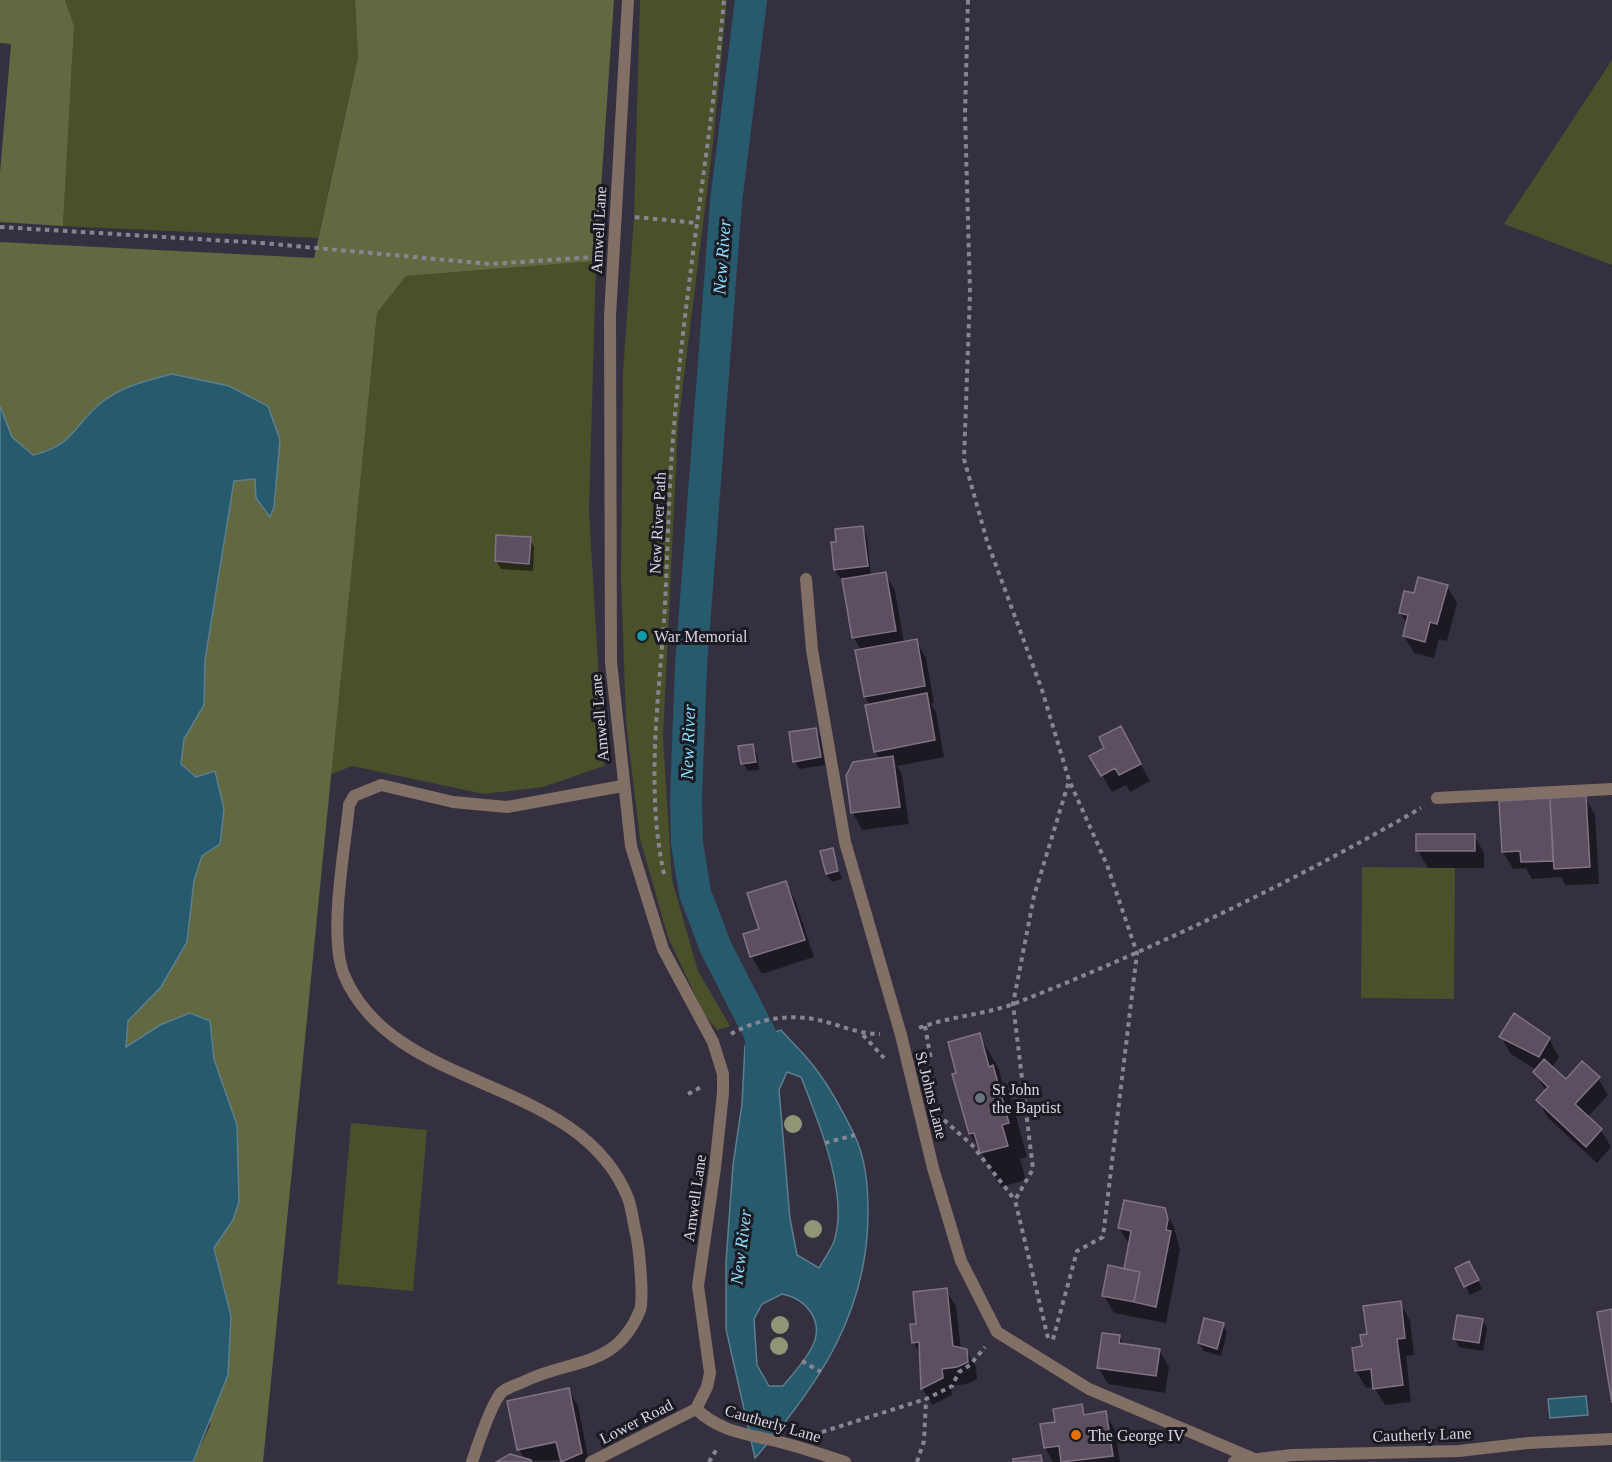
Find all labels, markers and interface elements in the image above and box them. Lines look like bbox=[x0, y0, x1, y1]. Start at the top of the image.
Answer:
street label: Amwell Lane bbox=[588, 186, 609, 274]
water label: New River bbox=[709, 218, 735, 296]
street label: New River Path bbox=[646, 472, 669, 575]
place label: War Memorial bbox=[654, 628, 748, 645]
marker: War Memorial bbox=[635, 629, 649, 643]
street label: Amwell Lane bbox=[587, 674, 612, 762]
water label: New River bbox=[677, 703, 699, 781]
street label: St Johns Lane bbox=[912, 1050, 951, 1141]
place label: St John the Baptist bbox=[992, 1081, 1061, 1117]
marker: St John the Baptist bbox=[973, 1091, 987, 1105]
street label: Amwell Lane bbox=[680, 1154, 709, 1243]
water label: New River bbox=[726, 1207, 756, 1287]
street label: Lower Road bbox=[597, 1396, 676, 1447]
street label: Cautherly Lane bbox=[723, 1402, 823, 1446]
street label: Cautherly Lane bbox=[1372, 1424, 1472, 1446]
place label: The George IV bbox=[1088, 1427, 1185, 1445]
marker: The George IV bbox=[1069, 1428, 1083, 1442]

